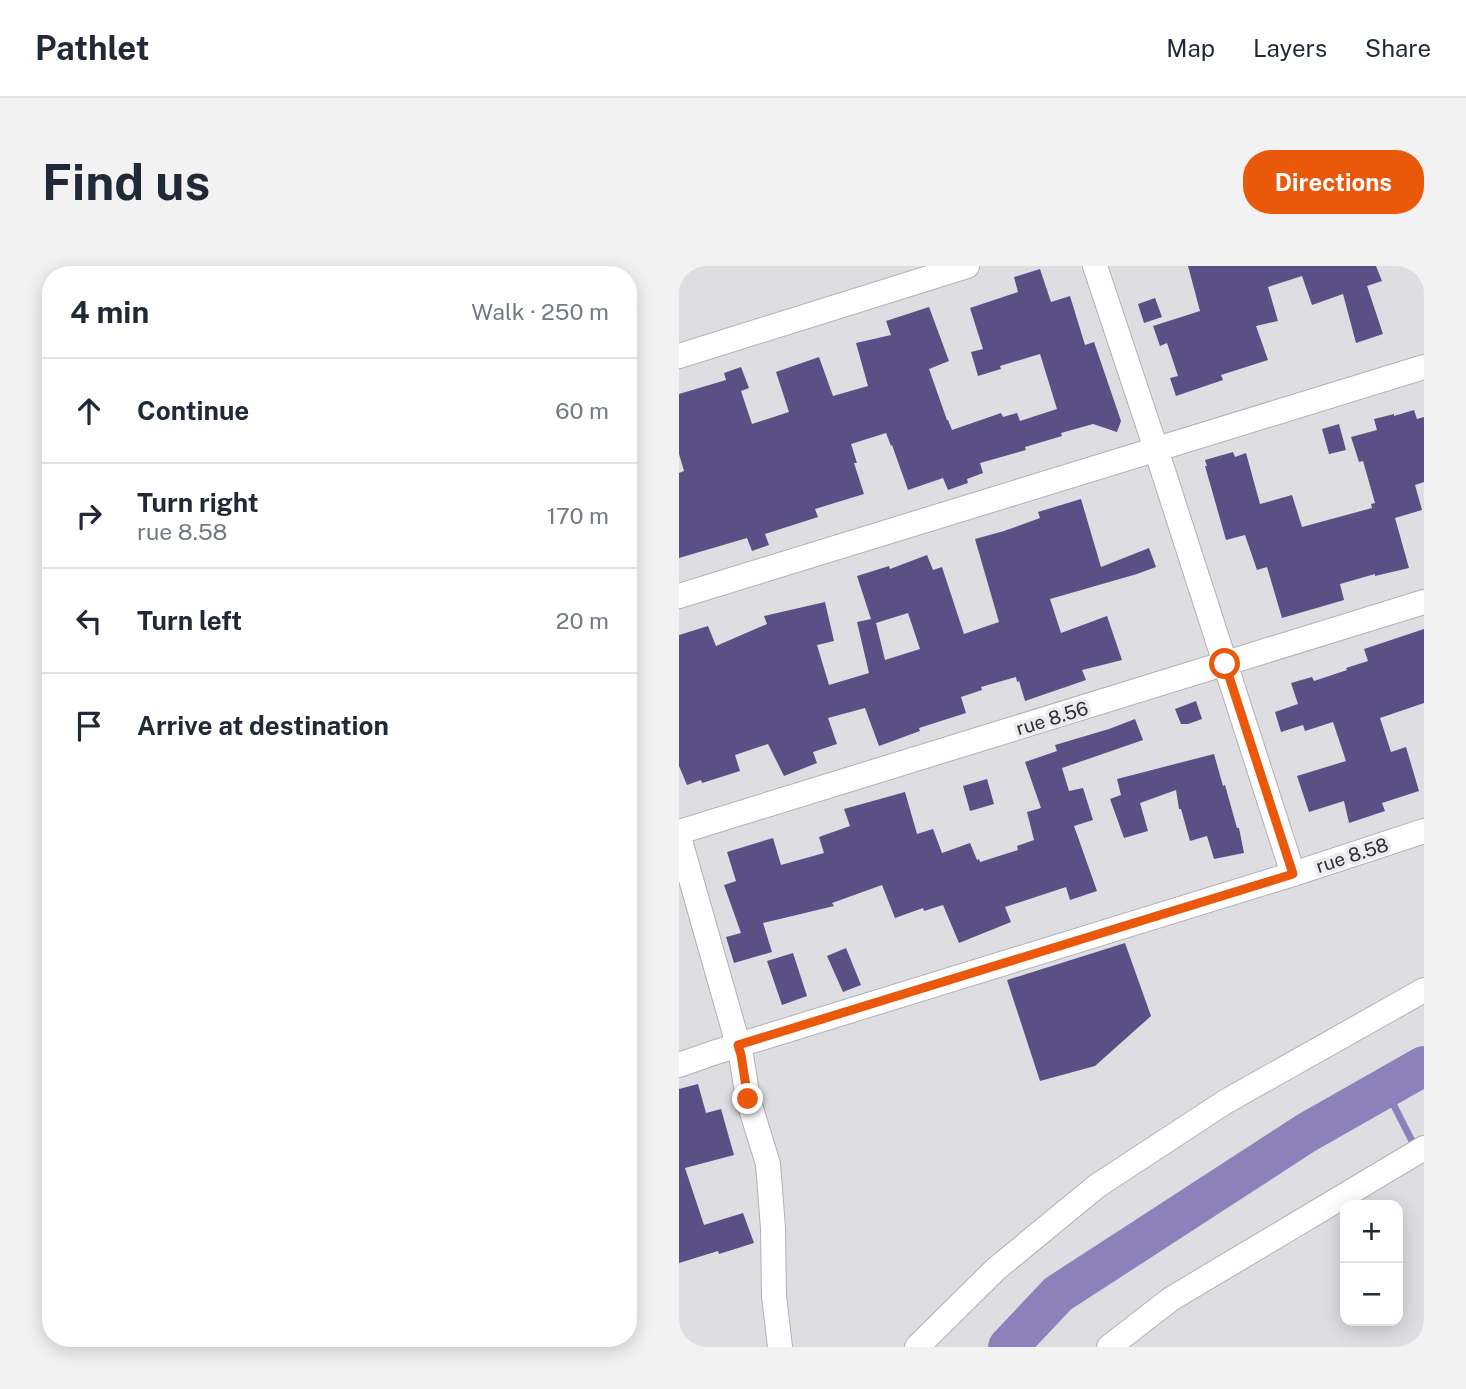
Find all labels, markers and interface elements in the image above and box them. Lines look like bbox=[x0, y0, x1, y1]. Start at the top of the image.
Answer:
text: Pathlet bbox=[35, 29, 150, 67]
text: Map bbox=[1166, 34, 1215, 62]
text: Layers bbox=[1253, 34, 1327, 62]
text: Share bbox=[1365, 34, 1431, 62]
button: Directions bbox=[1243, 150, 1424, 214]
text: Find us bbox=[42, 153, 210, 211]
text: 4 min bbox=[70, 294, 149, 330]
text: Walk · 250 m bbox=[471, 298, 609, 325]
icon: ahead bbox=[70, 392, 108, 430]
text: Continue bbox=[137, 395, 249, 426]
text: 60 m bbox=[555, 397, 609, 424]
text: Turn right bbox=[137, 487, 259, 518]
icon: right bbox=[70, 497, 108, 535]
text: 170 m bbox=[547, 502, 609, 529]
text: rue 8.58 bbox=[137, 518, 228, 545]
icon: left bbox=[70, 602, 108, 640]
text: Turn left bbox=[137, 605, 242, 636]
text: 20 m bbox=[556, 607, 609, 634]
route start bbox=[1209, 648, 1240, 679]
street label: rue 8.56 bbox=[1013, 697, 1091, 739]
icon: arrive bbox=[70, 707, 108, 745]
text: Arrive at destination bbox=[137, 710, 389, 741]
street label: rue 8.58 bbox=[1313, 833, 1391, 877]
route end bbox=[732, 1083, 763, 1114]
map controls bbox=[1340, 1200, 1403, 1326]
button: + bbox=[1340, 1200, 1403, 1263]
button: − bbox=[1340, 1263, 1403, 1326]

